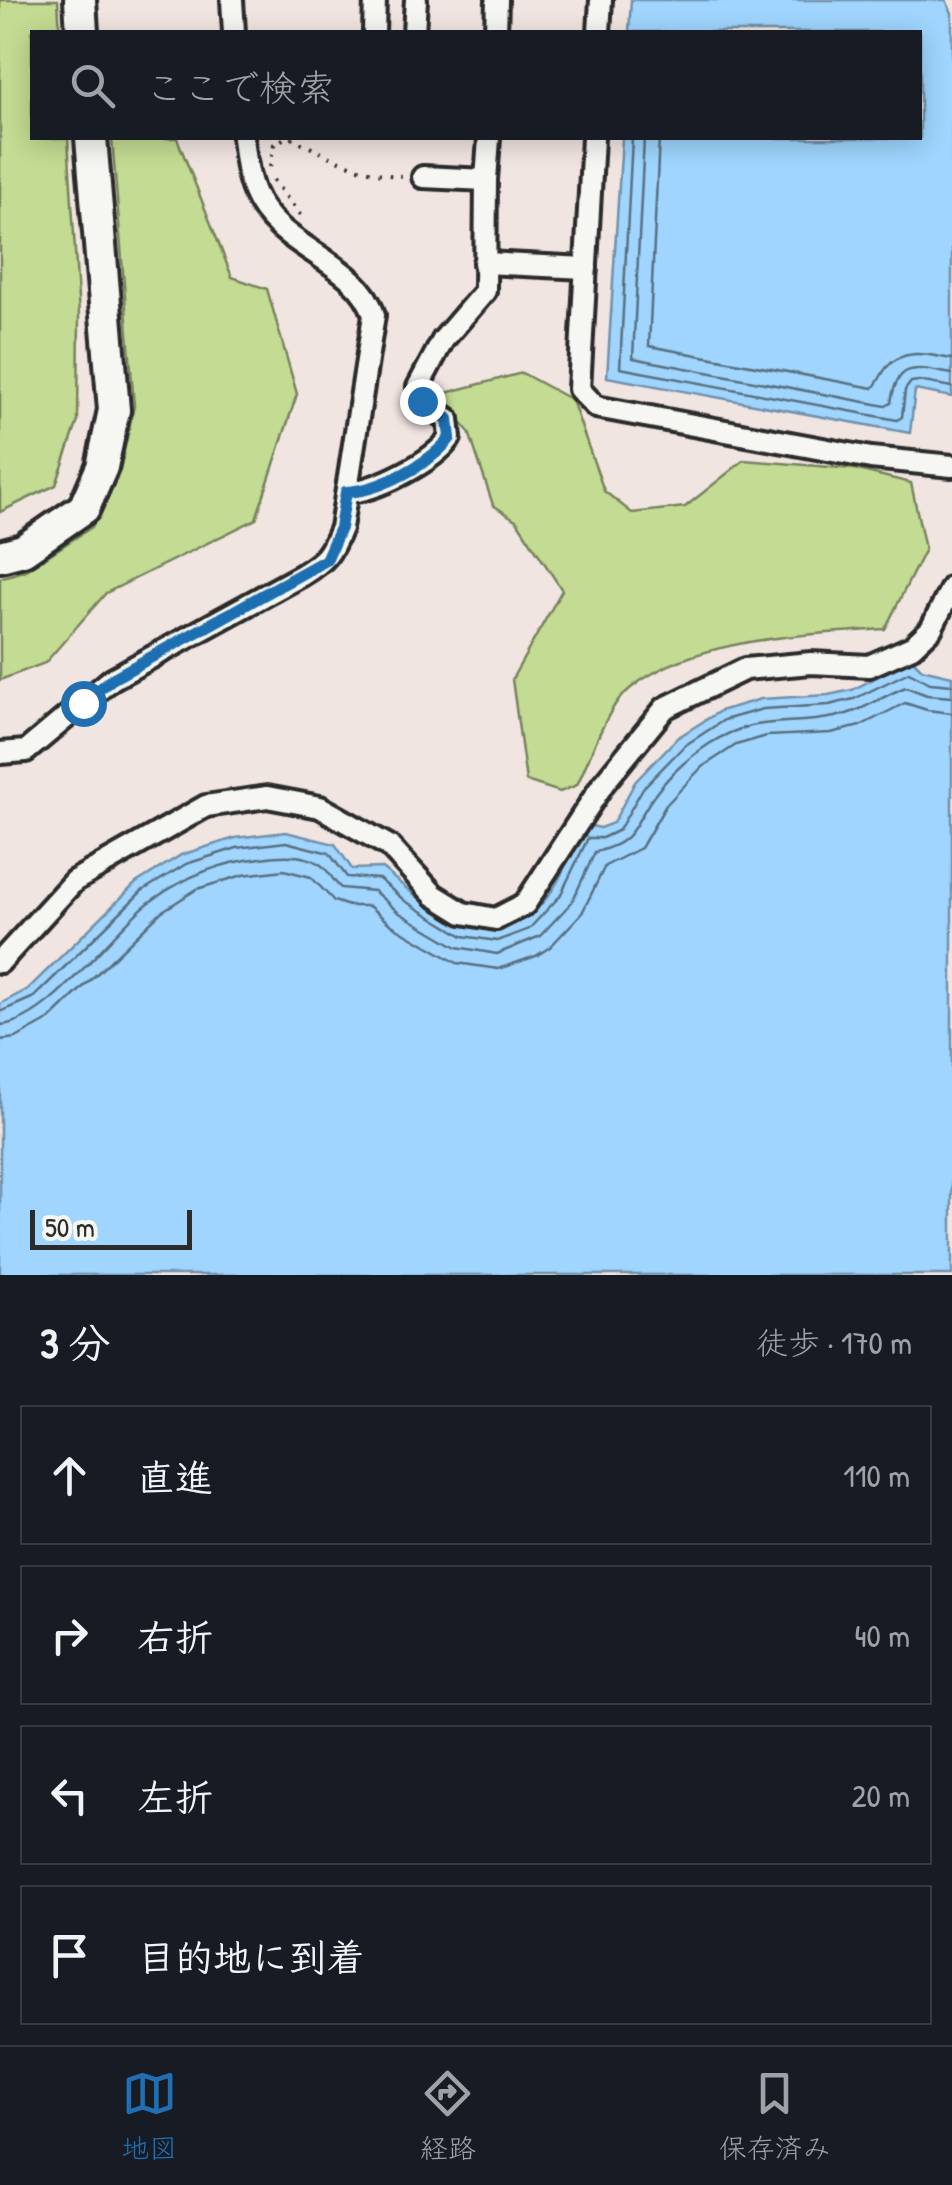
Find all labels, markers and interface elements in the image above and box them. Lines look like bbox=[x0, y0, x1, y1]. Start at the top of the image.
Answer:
search box bbox=[30, 30, 922, 140]
icon: search bbox=[65, 58, 120, 113]
text: ここで検索 bbox=[145, 61, 335, 113]
route end bbox=[400, 379, 446, 425]
route start bbox=[61, 681, 107, 727]
scale bar bbox=[30, 1205, 192, 1250]
text: 50 m bbox=[45, 1208, 95, 1246]
text: 3 分 bbox=[40, 1314, 110, 1371]
text: 徒歩 · 170 m bbox=[756, 1321, 912, 1364]
icon: ahead bbox=[42, 1448, 97, 1503]
text: 直進 bbox=[137, 1451, 213, 1503]
text: 110 m bbox=[843, 1454, 910, 1497]
icon: right bbox=[42, 1608, 97, 1663]
text: 右折 bbox=[137, 1611, 213, 1663]
text: 40 m bbox=[855, 1614, 910, 1657]
icon: left bbox=[42, 1768, 97, 1823]
text: 左折 bbox=[137, 1771, 213, 1823]
text: 20 m bbox=[852, 1774, 910, 1817]
icon: arrive bbox=[42, 1928, 97, 1983]
text: 目的地に到着 bbox=[137, 1931, 365, 1983]
tab: 地図 bbox=[121, 2066, 177, 2167]
tab: 経路 bbox=[420, 2066, 476, 2167]
tab: 保存済み bbox=[719, 2066, 831, 2167]

